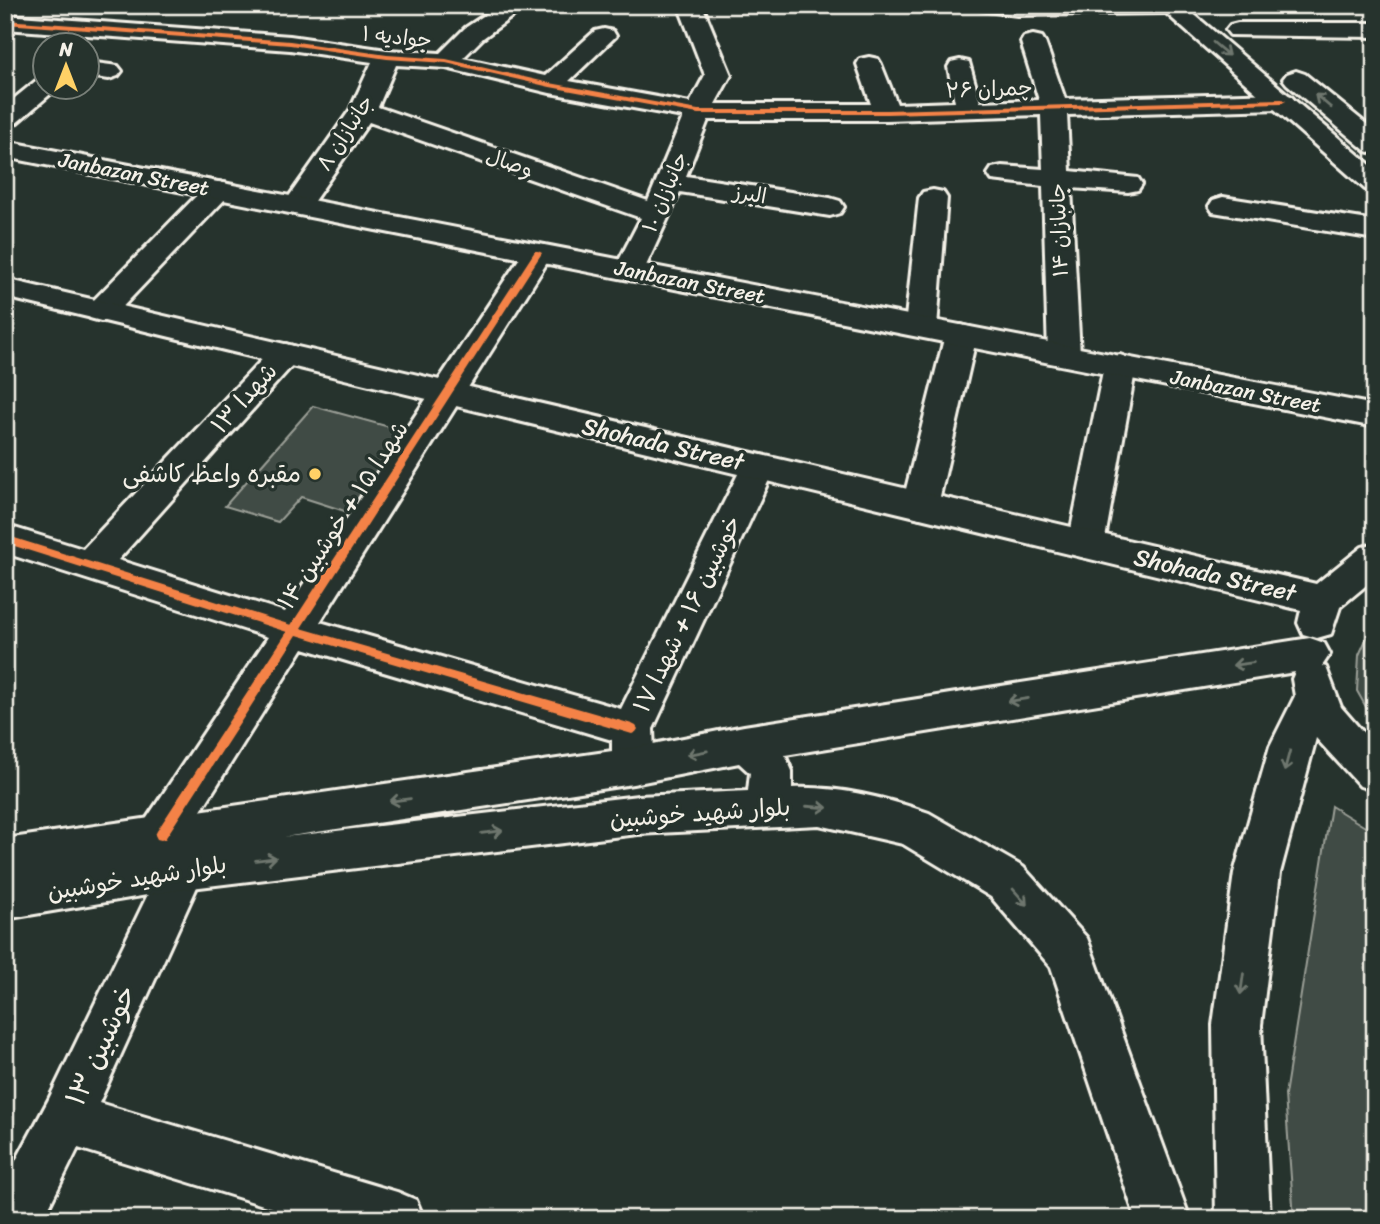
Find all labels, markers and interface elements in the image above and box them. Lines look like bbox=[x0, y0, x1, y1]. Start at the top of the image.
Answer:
street label: جوادیه ۱ bbox=[360, 14, 434, 60]
north arrow bbox=[32, 32, 102, 102]
text: N bbox=[58, 33, 73, 66]
one-way arrow bbox=[1212, 41, 1230, 57]
street label: چمران ۲۶ bbox=[945, 68, 1033, 110]
street label: جانبازان ۸ bbox=[306, 87, 384, 179]
one-way arrow bbox=[1314, 93, 1332, 109]
street label: وصال bbox=[481, 137, 539, 189]
street label: Janbazan Street bbox=[55, 141, 212, 207]
street label: جانبازان ۱۰ bbox=[631, 145, 699, 239]
street label: البرز bbox=[729, 172, 769, 215]
street label: جانبازان ۱۴ bbox=[1038, 182, 1080, 278]
street label: Janbazan Street bbox=[611, 249, 768, 315]
street label: شهدا ۱۳ bbox=[200, 352, 288, 444]
street label: Janbazan Street bbox=[1167, 358, 1324, 424]
street label: Shohada Street bbox=[578, 405, 749, 483]
street label: شهدا ۱۵ + خوشبین ۱۴ bbox=[266, 412, 420, 618]
place label: مقبره واعظ کاشفی bbox=[123, 453, 301, 495]
marker: مقبره واعظ کاشفی bbox=[307, 466, 323, 482]
street label: خوشبین ۱۶ + شهدا ۱۷ bbox=[621, 508, 753, 720]
street label: Shohada Street bbox=[1130, 536, 1301, 614]
one-way arrow bbox=[1232, 658, 1255, 671]
one-way arrow bbox=[1007, 694, 1030, 707]
one-way arrow bbox=[686, 747, 709, 760]
one-way arrow bbox=[1280, 750, 1293, 772]
street label: بلوار شهید خوشبین bbox=[608, 786, 792, 840]
one-way arrow bbox=[389, 794, 412, 807]
one-way arrow bbox=[805, 801, 827, 814]
one-way arrow bbox=[481, 825, 503, 838]
street label: بلوار شهید خوشبین bbox=[44, 843, 230, 913]
one-way arrow bbox=[255, 852, 277, 865]
one-way arrow bbox=[1012, 888, 1028, 906]
one-way arrow bbox=[1236, 972, 1249, 995]
street label: خوشبین ۱۳ bbox=[51, 976, 150, 1114]

